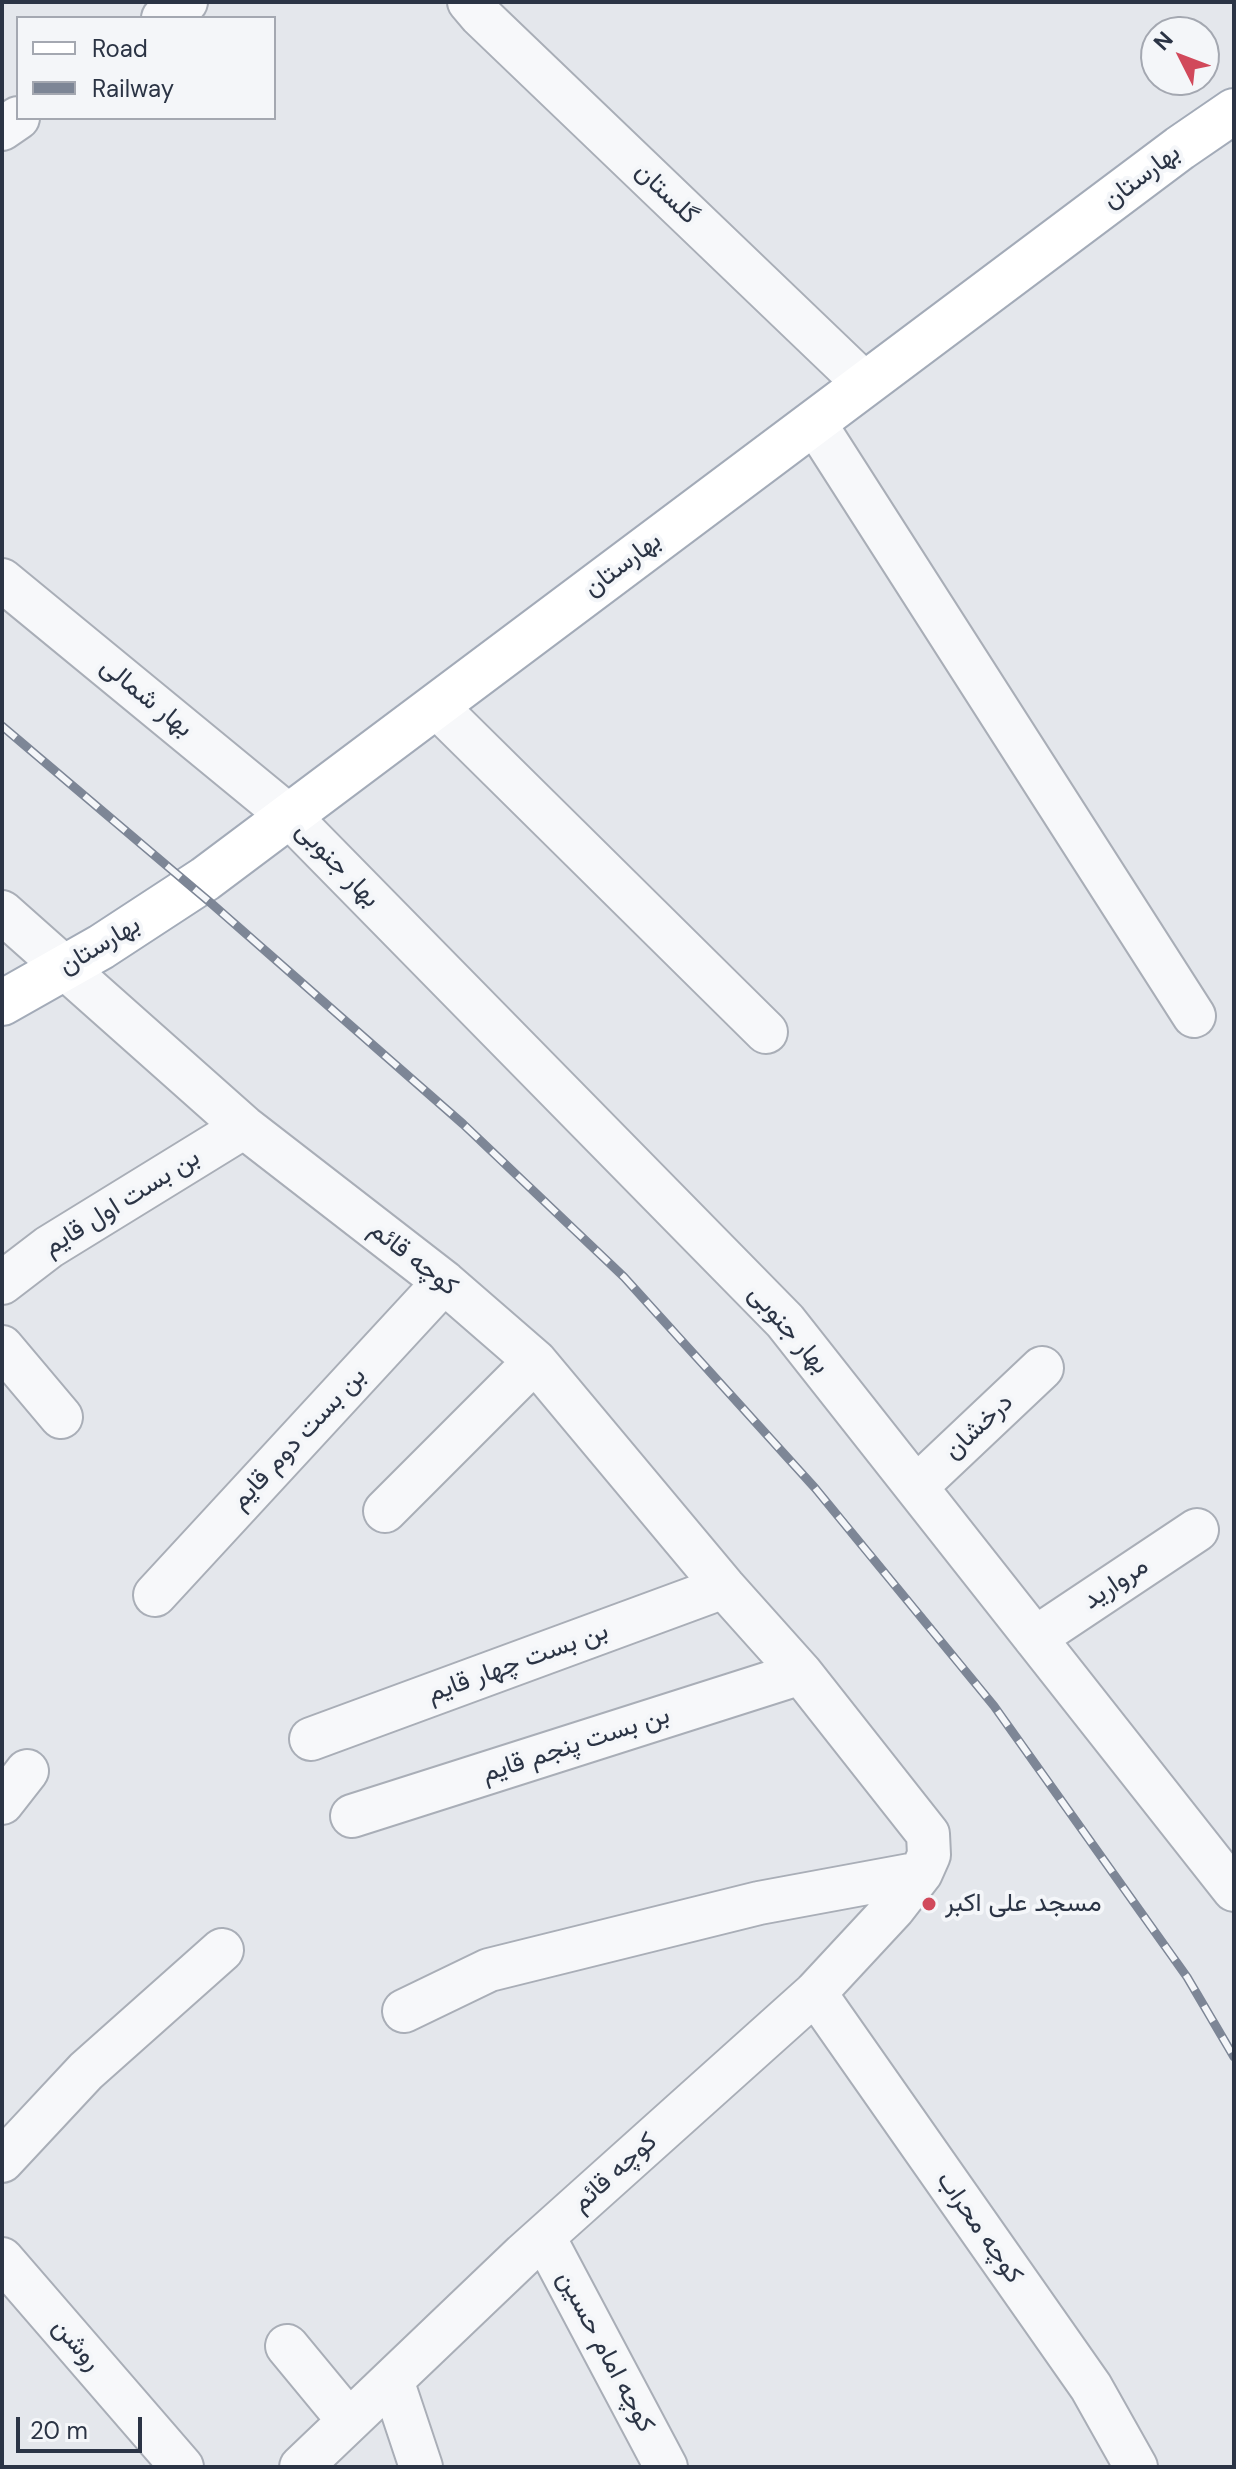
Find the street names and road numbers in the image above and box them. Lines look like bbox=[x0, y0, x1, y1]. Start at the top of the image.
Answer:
street label: بهارستان bbox=[1097, 138, 1187, 216]
street label: گلستان bbox=[628, 156, 704, 232]
street label: بهارستان bbox=[578, 526, 668, 604]
street label: بهار شمالی bbox=[94, 651, 198, 745]
street label: بهار جنوبی bbox=[288, 815, 386, 915]
street label: بهارستان bbox=[54, 910, 146, 982]
street label: بن بست اول قایم bbox=[38, 1142, 206, 1264]
street label: کوچه قائم bbox=[362, 1215, 464, 1303]
street label: بهار جنوبی bbox=[741, 1279, 835, 1381]
street label: بن بست دوم قایم bbox=[225, 1361, 373, 1517]
street label: درخشان bbox=[938, 1387, 1020, 1467]
street label: مروارید bbox=[1077, 1551, 1155, 1617]
street label: بن بست چهار قایم bbox=[423, 1616, 613, 1710]
street label: بن بست پنجم قایم bbox=[478, 1700, 674, 1790]
street label: کوچه قائم bbox=[566, 2127, 664, 2219]
street label: کوچه محراب bbox=[929, 2166, 1029, 2290]
street label: کوچه امام حسین bbox=[549, 2266, 661, 2438]
street label: روشن bbox=[45, 2312, 107, 2378]

